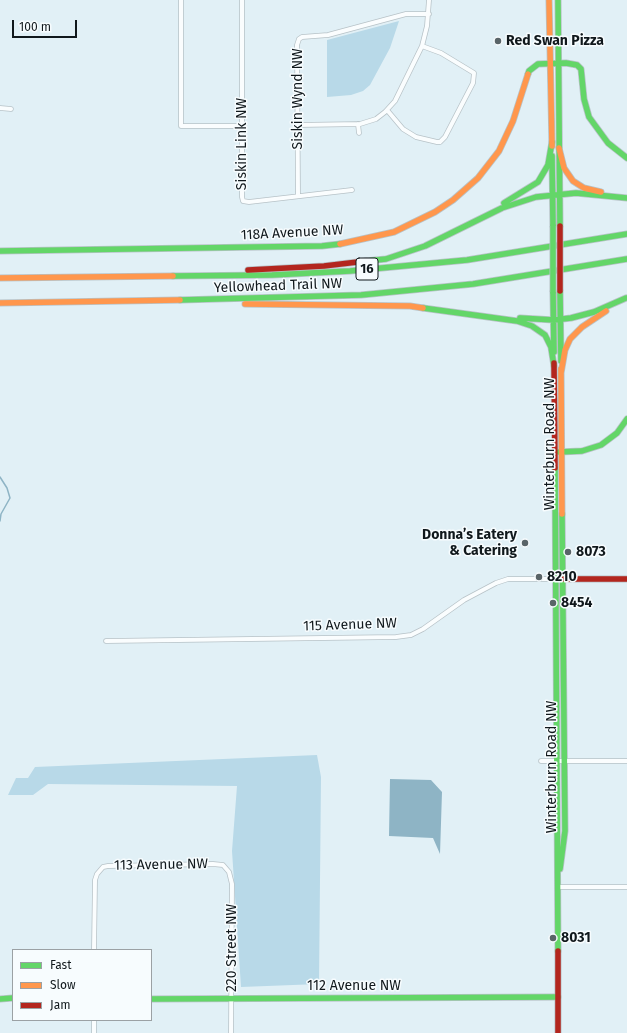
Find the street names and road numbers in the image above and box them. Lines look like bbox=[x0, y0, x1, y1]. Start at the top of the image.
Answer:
street label: Siskin Wynd NW bbox=[290, 48, 306, 150]
street label: Siskin Link NW bbox=[234, 98, 250, 190]
street label: 118A Avenue NW bbox=[240, 222, 344, 244]
road number: 16 bbox=[356, 258, 378, 280]
street label: Yellowhead Trail NW bbox=[214, 275, 342, 297]
street label: Winterburn Road NW bbox=[542, 378, 558, 510]
street label: 115 Avenue NW bbox=[303, 615, 397, 635]
street label: Winterburn Road NW bbox=[544, 701, 560, 833]
street label: 113 Avenue NW bbox=[114, 856, 208, 874]
street label: 220 Street NW bbox=[224, 904, 240, 992]
street label: 112 Avenue NW bbox=[307, 978, 401, 994]

